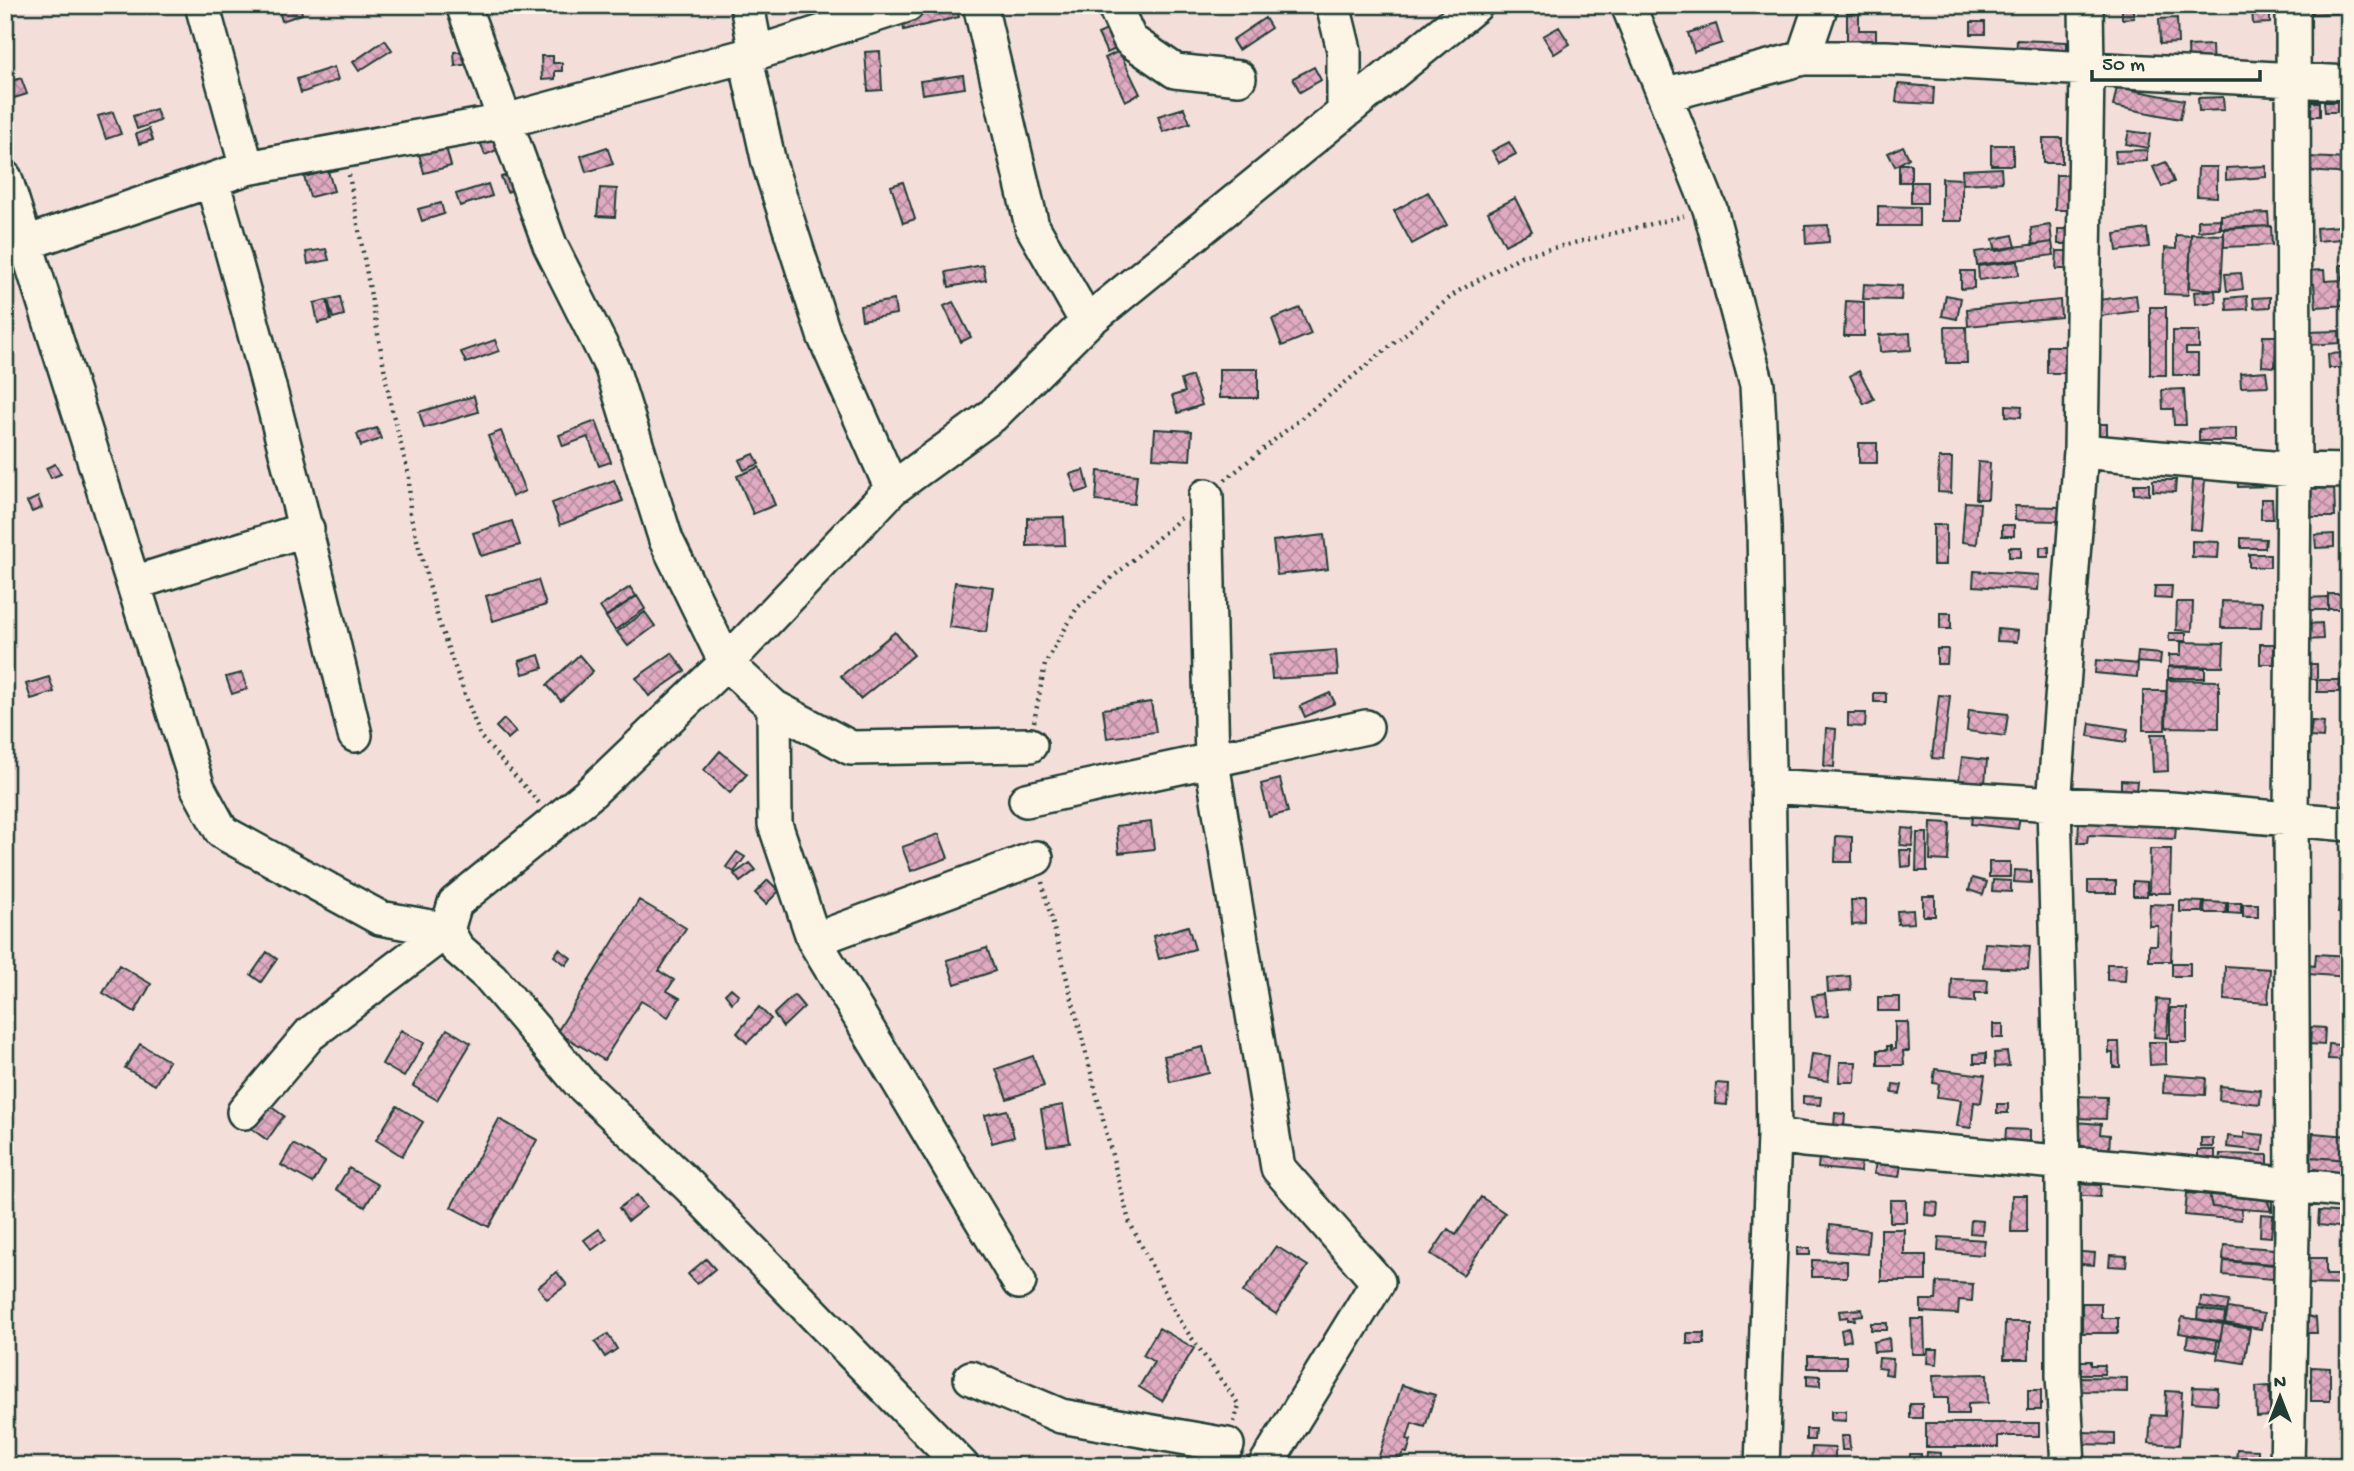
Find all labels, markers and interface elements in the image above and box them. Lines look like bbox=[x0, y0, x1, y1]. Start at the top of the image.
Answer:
scale bar bbox=[2092, 38, 2260, 82]
text: 50 m bbox=[2102, 54, 2145, 79]
north arrow bbox=[2246, 1362, 2316, 1432]
text: N bbox=[2274, 1372, 2286, 1395]

